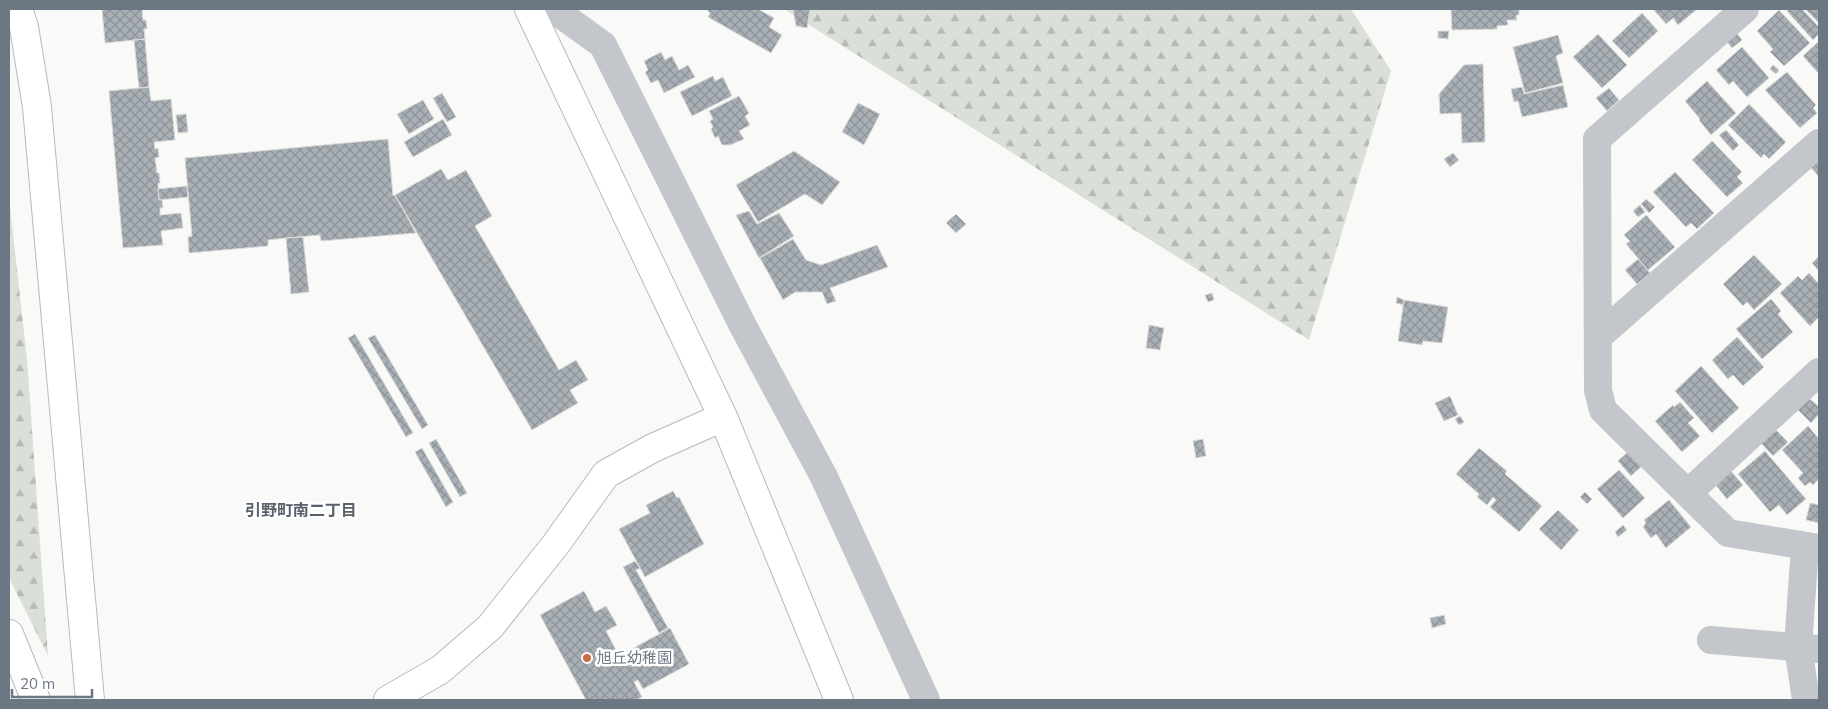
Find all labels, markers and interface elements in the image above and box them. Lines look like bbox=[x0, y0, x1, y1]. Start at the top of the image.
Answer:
district label: 引野町南二丁目 bbox=[245, 500, 357, 520]
place label: 旭丘幼稚園 bbox=[597, 648, 672, 667]
marker: 旭丘幼稚園 bbox=[581, 652, 593, 664]
scale bar bbox=[12, 666, 92, 698]
text: 20 m bbox=[20, 674, 55, 693]

